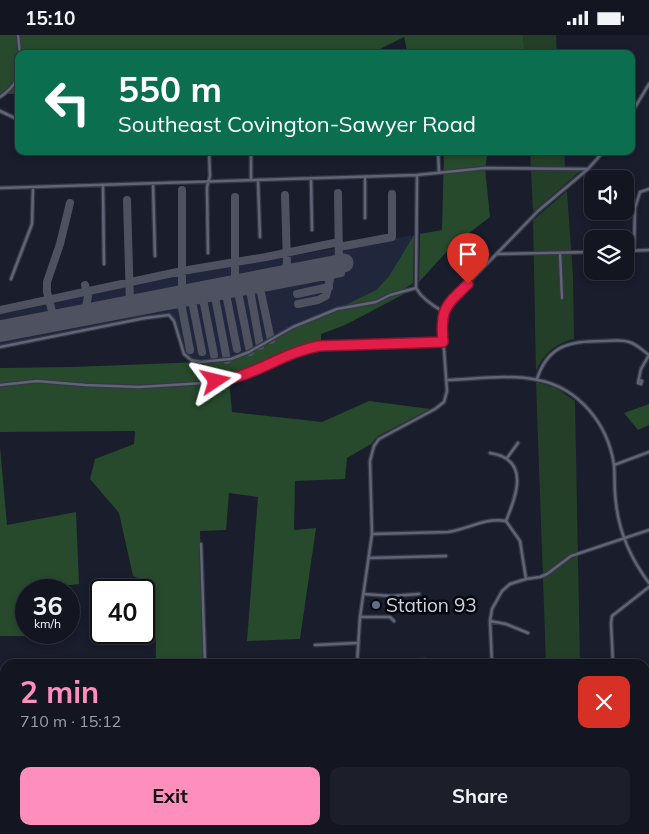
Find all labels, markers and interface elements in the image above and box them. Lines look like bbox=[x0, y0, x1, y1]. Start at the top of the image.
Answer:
text: 15:10 bbox=[25, 6, 75, 30]
text: 550 m bbox=[118, 67, 222, 111]
icon: left bbox=[35, 70, 100, 135]
text: Southeast Covington-Sawyer Road bbox=[118, 110, 476, 138]
map controls bbox=[584, 170, 634, 280]
button: sound bbox=[584, 170, 634, 220]
button: layers bbox=[584, 230, 634, 280]
pin bbox=[447, 233, 489, 284]
icon: arrive bbox=[454, 240, 482, 268]
position arrow bbox=[189, 354, 241, 406]
speed limit sign: 40 bbox=[90, 579, 155, 644]
text: 36 bbox=[32, 590, 63, 621]
place label: Station 93 bbox=[386, 593, 477, 617]
marker: Station 93 bbox=[370, 599, 382, 611]
text: km/h bbox=[34, 616, 61, 631]
text: 2 min bbox=[20, 673, 99, 711]
button: close bbox=[578, 676, 630, 728]
text: 710 m · 15:12 bbox=[20, 711, 121, 731]
button: Exit bbox=[20, 767, 320, 825]
button: Share bbox=[330, 767, 630, 825]

